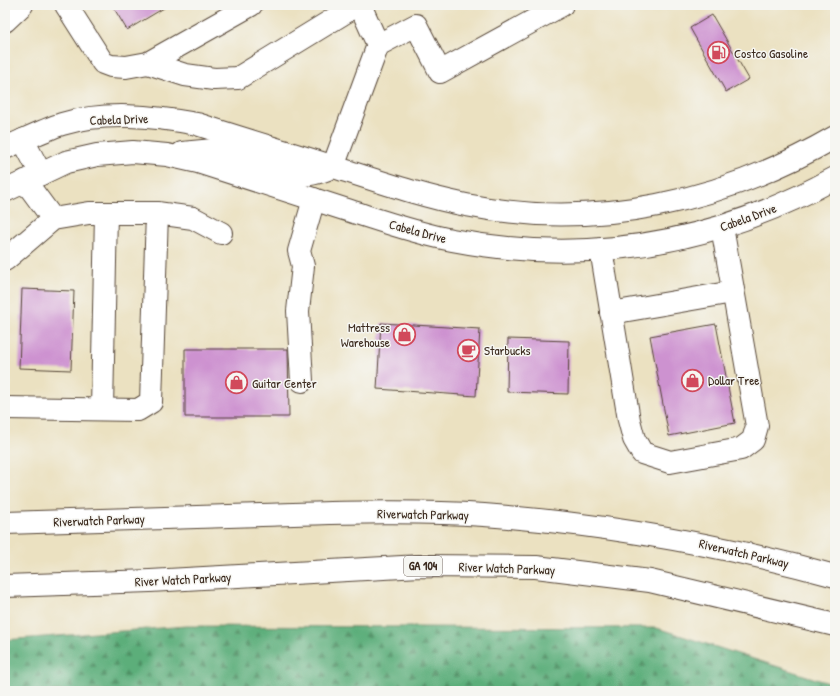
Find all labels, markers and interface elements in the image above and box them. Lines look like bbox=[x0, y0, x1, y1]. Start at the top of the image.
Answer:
fuel station icon: Costco Gasoline bbox=[706, 40, 732, 66]
place label: Costco Gasoline bbox=[734, 44, 808, 62]
street label: Cabela Drive bbox=[89, 109, 149, 129]
street label: Cabela Drive bbox=[717, 198, 779, 236]
street label: Cabela Drive bbox=[387, 215, 449, 247]
place label: Mattress Warehouse bbox=[341, 318, 390, 351]
shop icon: Mattress Warehouse bbox=[392, 321, 418, 347]
cafe icon: Starbucks bbox=[456, 337, 482, 363]
place label: Starbucks bbox=[484, 341, 531, 359]
shop icon: Dollar Tree bbox=[680, 367, 706, 393]
shop icon: Guitar Center bbox=[224, 370, 250, 396]
place label: Dollar Tree bbox=[708, 371, 760, 389]
place label: Guitar Center bbox=[252, 374, 317, 392]
street label: Riverwatch Parkway bbox=[377, 504, 469, 524]
street label: Riverwatch Parkway bbox=[53, 509, 146, 531]
street label: Riverwatch Parkway bbox=[697, 534, 791, 572]
road number: GA 104 bbox=[404, 556, 442, 576]
street label: River Watch Parkway bbox=[458, 557, 556, 579]
street label: River Watch Parkway bbox=[134, 567, 232, 591]

